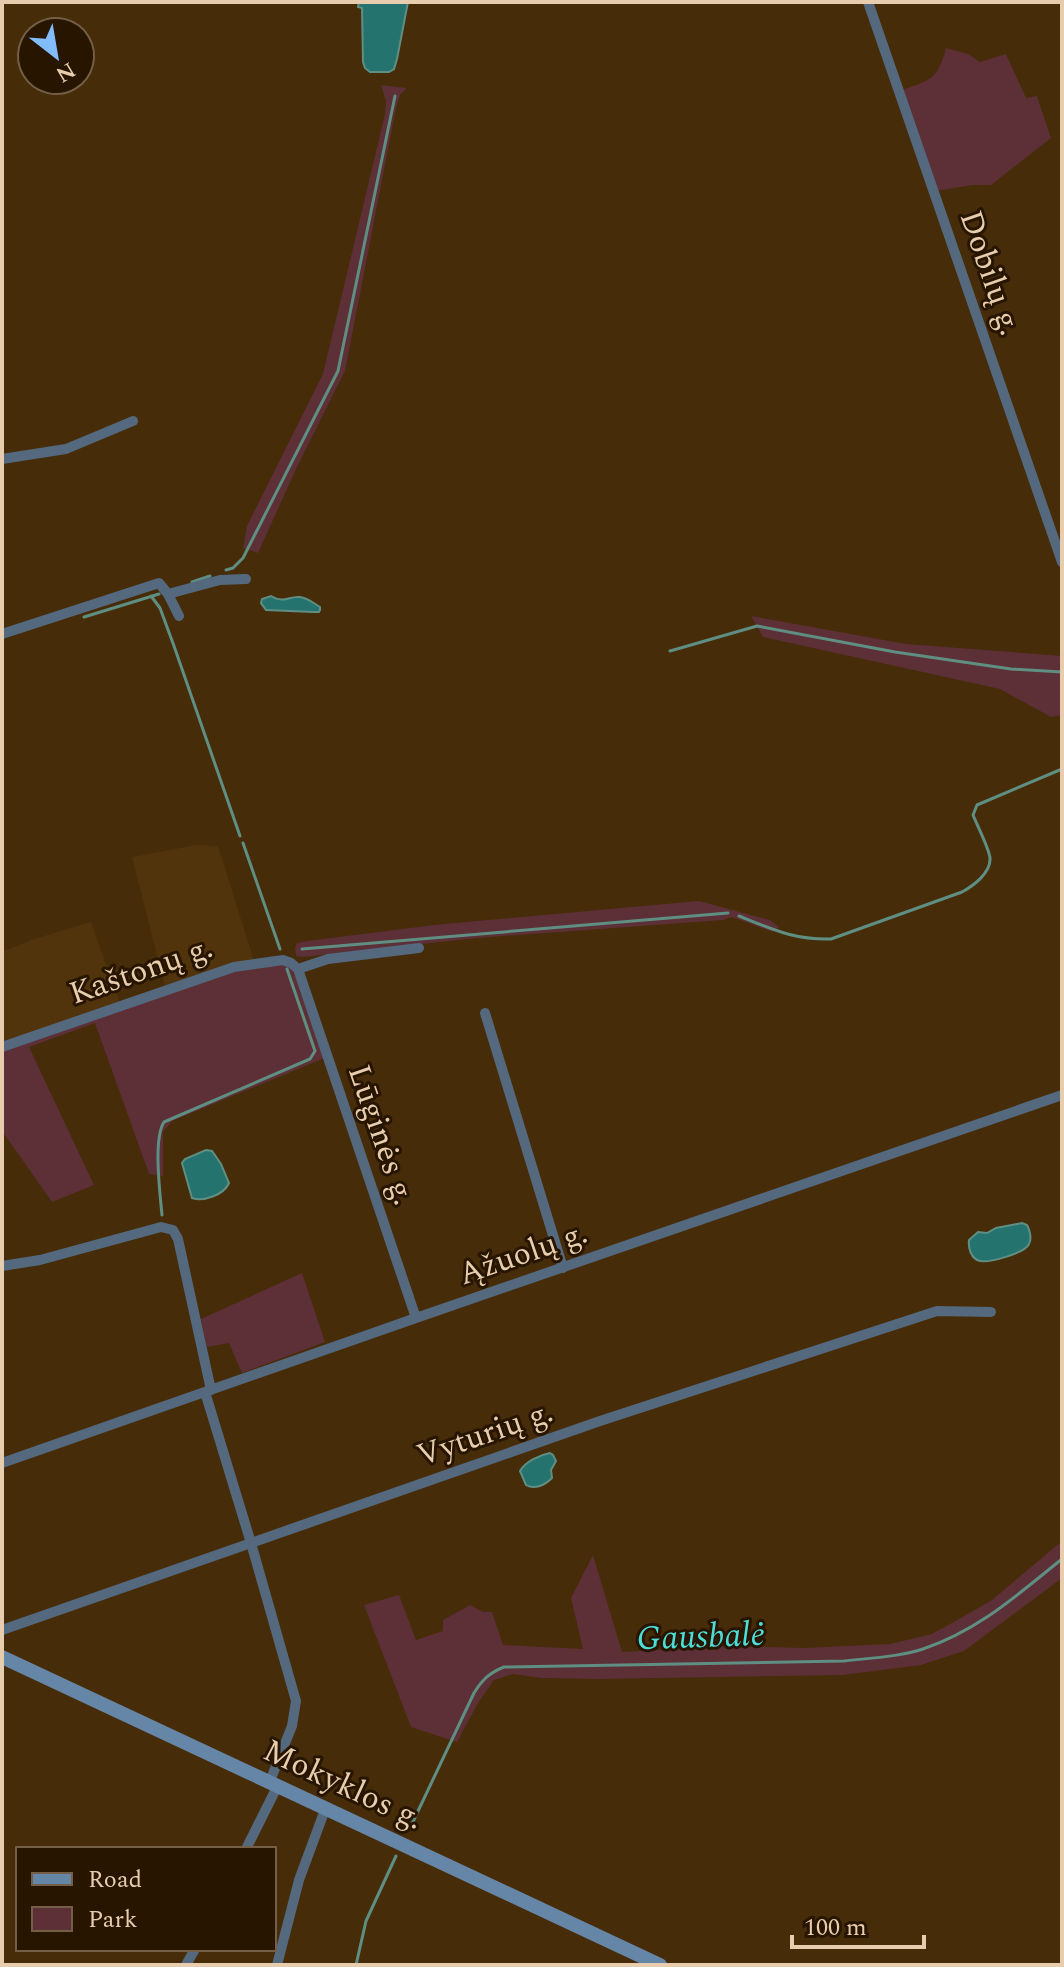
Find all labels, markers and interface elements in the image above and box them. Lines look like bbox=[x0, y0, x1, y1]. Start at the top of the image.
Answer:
north arrow bbox=[16, 16, 96, 96]
text: N bbox=[49, 53, 82, 91]
street label: Dobilų g. bbox=[946, 204, 1034, 342]
street label: Kaštonų g. bbox=[63, 924, 219, 1018]
street label: Lūginės g. bbox=[334, 1058, 428, 1212]
street label: Ąžuolų g. bbox=[452, 1209, 594, 1299]
street label: Vyturių g. bbox=[410, 1388, 560, 1480]
water label: Gausbalė bbox=[636, 1609, 766, 1665]
street label: Mokyklos g. bbox=[255, 1727, 431, 1843]
legend bbox=[16, 1847, 276, 1951]
text: Road bbox=[88, 1862, 142, 1898]
scale bar bbox=[792, 1899, 924, 1949]
text: Park bbox=[88, 1902, 138, 1938]
text: 100 m bbox=[804, 1910, 867, 1946]

